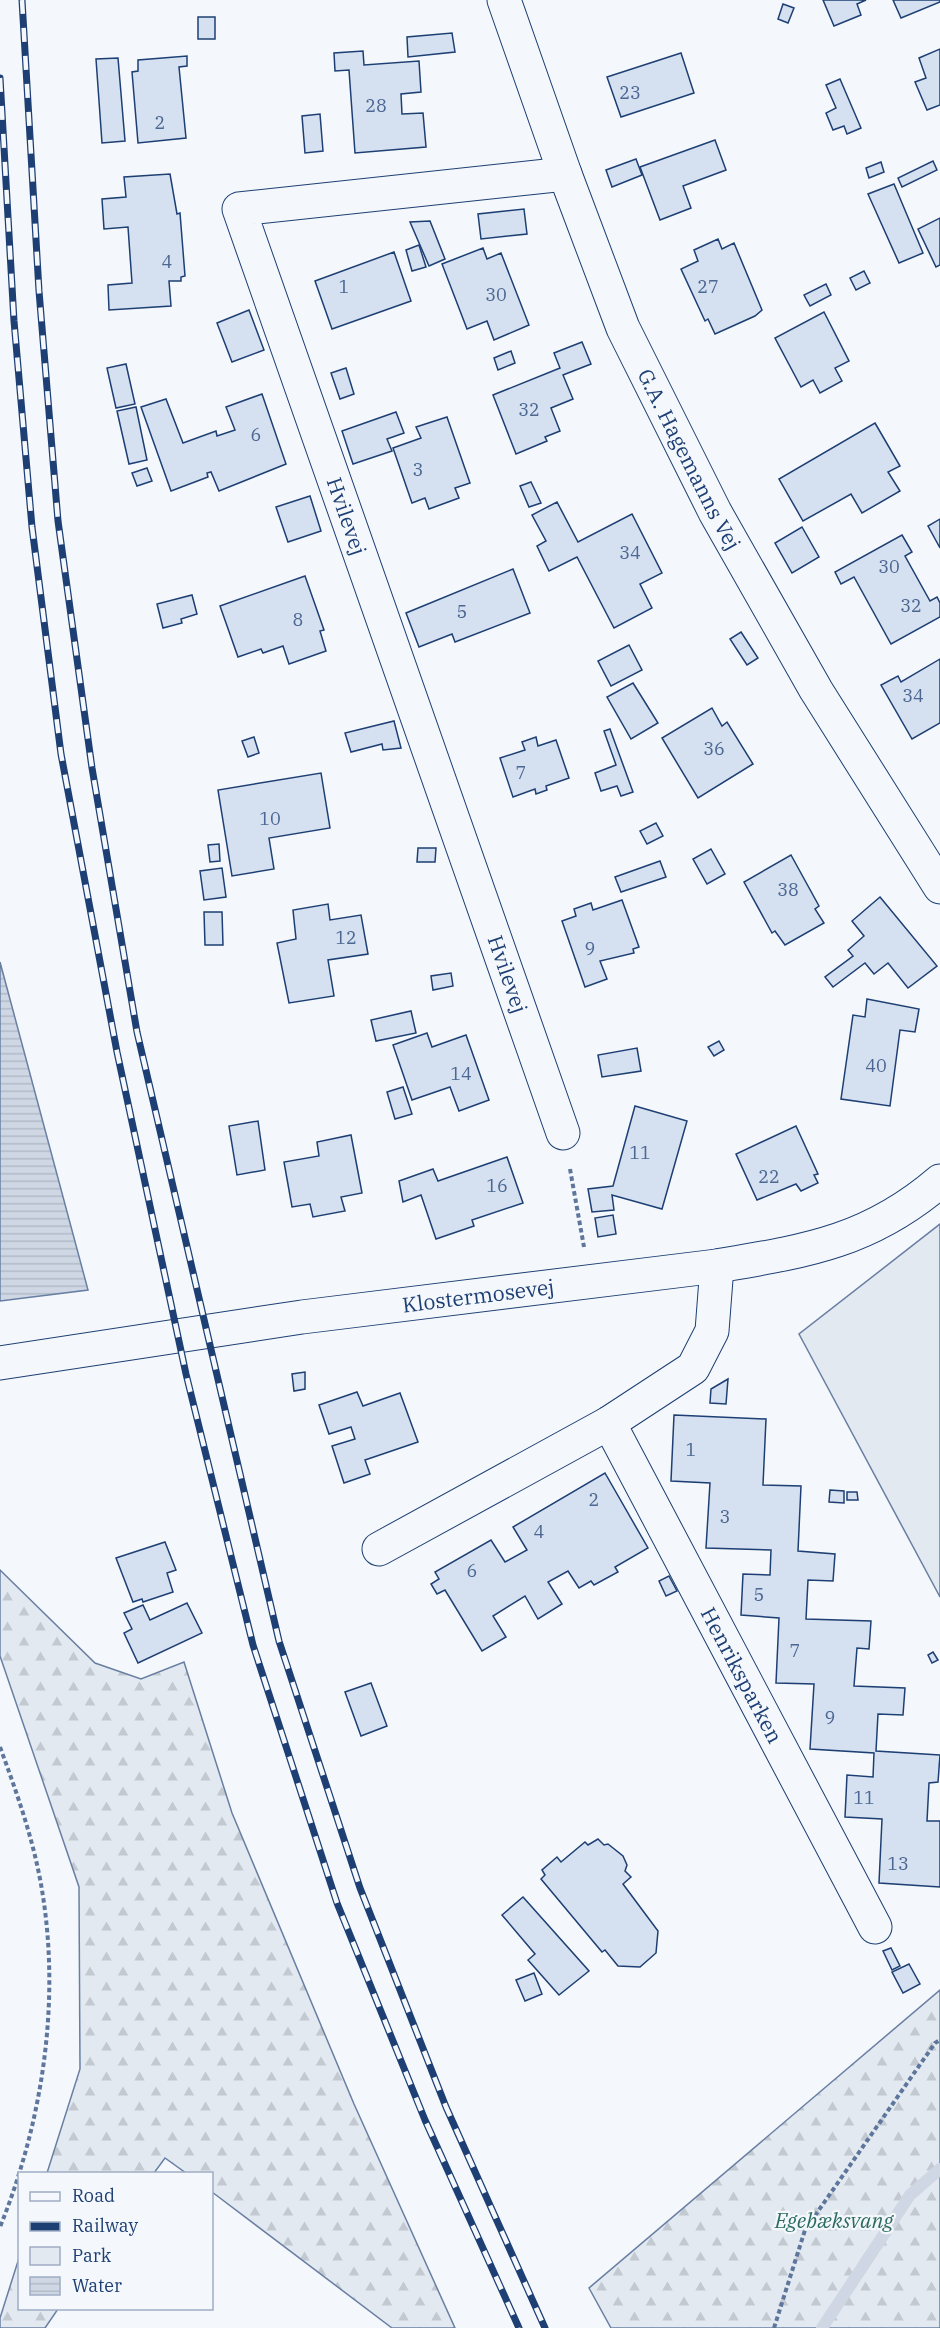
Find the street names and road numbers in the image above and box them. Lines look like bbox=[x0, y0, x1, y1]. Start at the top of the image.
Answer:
street label: G.A. Hagemanns Vej bbox=[632, 364, 748, 555]
street label: Hvilevej bbox=[321, 473, 373, 559]
street label: Hvilevej bbox=[482, 931, 534, 1017]
street label: Klostermosevej bbox=[400, 1272, 556, 1319]
street label: Henriksparken bbox=[695, 1602, 789, 1748]

